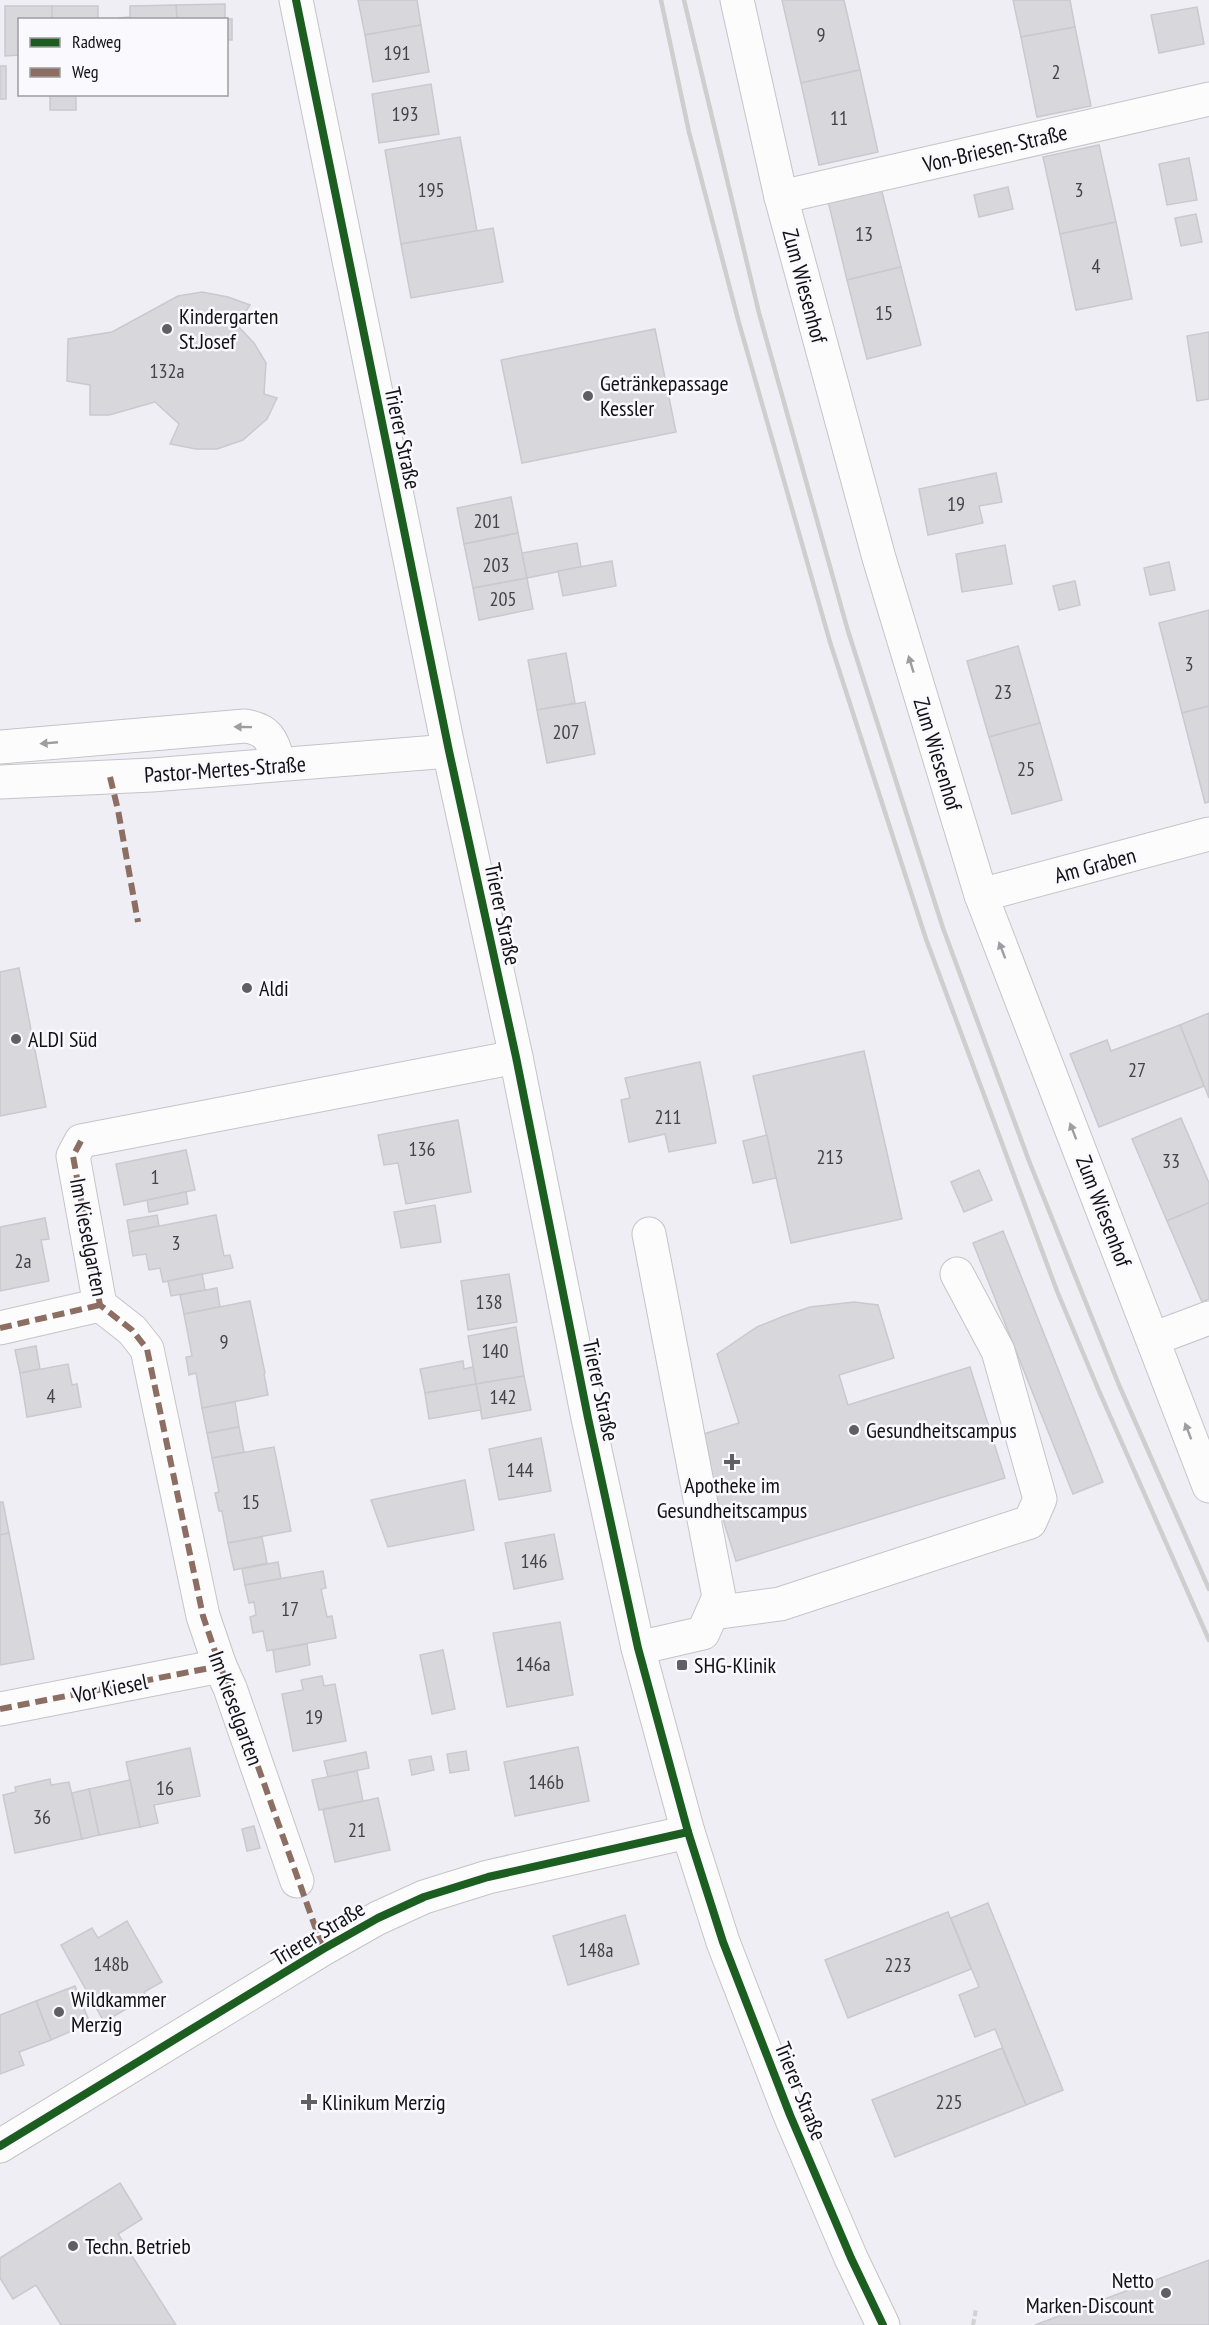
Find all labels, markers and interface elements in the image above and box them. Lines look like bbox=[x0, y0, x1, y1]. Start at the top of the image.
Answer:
legend bbox=[18, 18, 228, 96]
house number: 9 bbox=[817, 22, 826, 48]
text: Radweg bbox=[72, 30, 121, 53]
house number: 191 bbox=[384, 40, 411, 66]
house number: 2 bbox=[1052, 59, 1061, 85]
text: Weg bbox=[72, 60, 99, 83]
house number: 193 bbox=[392, 101, 419, 127]
house number: 11 bbox=[830, 105, 848, 131]
street label: Von-Briesen-Straße bbox=[919, 118, 1070, 178]
house number: 195 bbox=[418, 177, 445, 203]
house number: 3 bbox=[1075, 177, 1084, 203]
house number: 13 bbox=[855, 221, 873, 247]
street label: Zum Wiesenhof bbox=[776, 226, 834, 347]
house number: 4 bbox=[1092, 253, 1101, 279]
house number: 15 bbox=[875, 300, 893, 326]
place label: Kindergarten St.Josef bbox=[179, 302, 278, 355]
marker: Kindergarten St.Josef bbox=[160, 322, 174, 336]
house number: 132a bbox=[150, 358, 185, 384]
place label: Getränkepassage Kessler bbox=[600, 369, 728, 422]
street label: Trierer Straße bbox=[379, 384, 427, 492]
marker: Getränkepassage Kessler bbox=[581, 389, 595, 403]
house number: 19 bbox=[947, 491, 965, 517]
house number: 201 bbox=[474, 508, 501, 534]
house number: 203 bbox=[483, 552, 510, 578]
house number: 205 bbox=[490, 586, 517, 612]
house number: 3 bbox=[1185, 651, 1194, 677]
one-way arrow bbox=[906, 655, 915, 673]
house number: 23 bbox=[994, 679, 1012, 705]
street label: Zum Wiesenhof bbox=[908, 694, 969, 815]
house number: 207 bbox=[553, 719, 580, 745]
one-way arrow bbox=[234, 722, 253, 732]
one-way arrow bbox=[40, 738, 59, 747]
street label: Pastor-Mertes-Straße bbox=[143, 749, 307, 789]
house number: 25 bbox=[1017, 756, 1035, 782]
street label: Am Graben bbox=[1051, 841, 1139, 889]
street label: Trierer Straße bbox=[479, 860, 527, 968]
one-way arrow bbox=[997, 940, 1007, 958]
place label: Aldi bbox=[259, 974, 289, 1002]
marker: Aldi bbox=[240, 981, 254, 995]
place label: ALDI Süd bbox=[28, 1025, 97, 1053]
marker: ALDI Süd bbox=[9, 1032, 23, 1046]
house number: 27 bbox=[1128, 1057, 1146, 1083]
house number: 211 bbox=[655, 1104, 682, 1130]
one-way arrow bbox=[1068, 1122, 1078, 1140]
house number: 136 bbox=[409, 1136, 436, 1162]
house number: 213 bbox=[817, 1144, 844, 1170]
house number: 33 bbox=[1162, 1148, 1180, 1174]
street label: Zum Wiesenhof bbox=[1070, 1151, 1139, 1272]
house number: 1 bbox=[151, 1164, 160, 1190]
street label: Im Kieselgarten bbox=[64, 1175, 114, 1299]
house number: 3 bbox=[172, 1230, 181, 1256]
house number: 2a bbox=[15, 1248, 32, 1274]
house number: 138 bbox=[476, 1289, 503, 1315]
house number: 9 bbox=[220, 1329, 229, 1355]
street label: Trierer Straße bbox=[577, 1336, 625, 1444]
house number: 140 bbox=[482, 1338, 509, 1364]
house number: 4 bbox=[47, 1383, 56, 1409]
house number: 142 bbox=[490, 1384, 517, 1410]
place label: Gesundheitscampus bbox=[866, 1416, 1017, 1444]
one-way arrow bbox=[1183, 1422, 1192, 1440]
marker: Gesundheitscampus bbox=[847, 1423, 861, 1437]
marker: Apotheke im Gesundheitscampus bbox=[725, 1455, 739, 1469]
house number: 144 bbox=[507, 1457, 534, 1483]
place label: Apotheke im Gesundheitscampus bbox=[657, 1471, 807, 1524]
house number: 15 bbox=[242, 1489, 260, 1515]
house number: 146 bbox=[521, 1548, 548, 1574]
house number: 17 bbox=[281, 1596, 299, 1622]
street label: Im Kieselgarten bbox=[202, 1647, 270, 1769]
house number: 146a bbox=[516, 1651, 551, 1677]
place label: SHG-Klinik bbox=[694, 1651, 777, 1679]
marker: SHG-Klinik bbox=[675, 1658, 689, 1672]
street label: Vor Kiesel bbox=[69, 1667, 151, 1709]
house number: 19 bbox=[305, 1704, 323, 1730]
house number: 146b bbox=[528, 1769, 564, 1795]
house number: 16 bbox=[156, 1775, 174, 1801]
house number: 36 bbox=[33, 1804, 51, 1830]
house number: 21 bbox=[348, 1817, 366, 1843]
street label: Trierer Straße bbox=[266, 1894, 370, 1972]
house number: 148a bbox=[579, 1937, 614, 1963]
house number: 148b bbox=[93, 1951, 129, 1977]
house number: 223 bbox=[885, 1952, 912, 1978]
place label: Wildkammer Merzig bbox=[71, 1985, 166, 2038]
marker: Wildkammer Merzig bbox=[52, 2005, 66, 2019]
street label: Trierer Straße bbox=[769, 2038, 833, 2144]
place label: Klinikum Merzig bbox=[322, 2088, 446, 2116]
house number: 225 bbox=[936, 2089, 963, 2115]
marker: Klinikum Merzig bbox=[300, 2093, 318, 2111]
place label: Techn. Betrieb bbox=[85, 2232, 191, 2260]
marker: Techn. Betrieb bbox=[66, 2239, 80, 2253]
place label: Netto Marken-Discount bbox=[1026, 2266, 1154, 2319]
marker: Netto Marken-Discount bbox=[1159, 2286, 1173, 2300]

